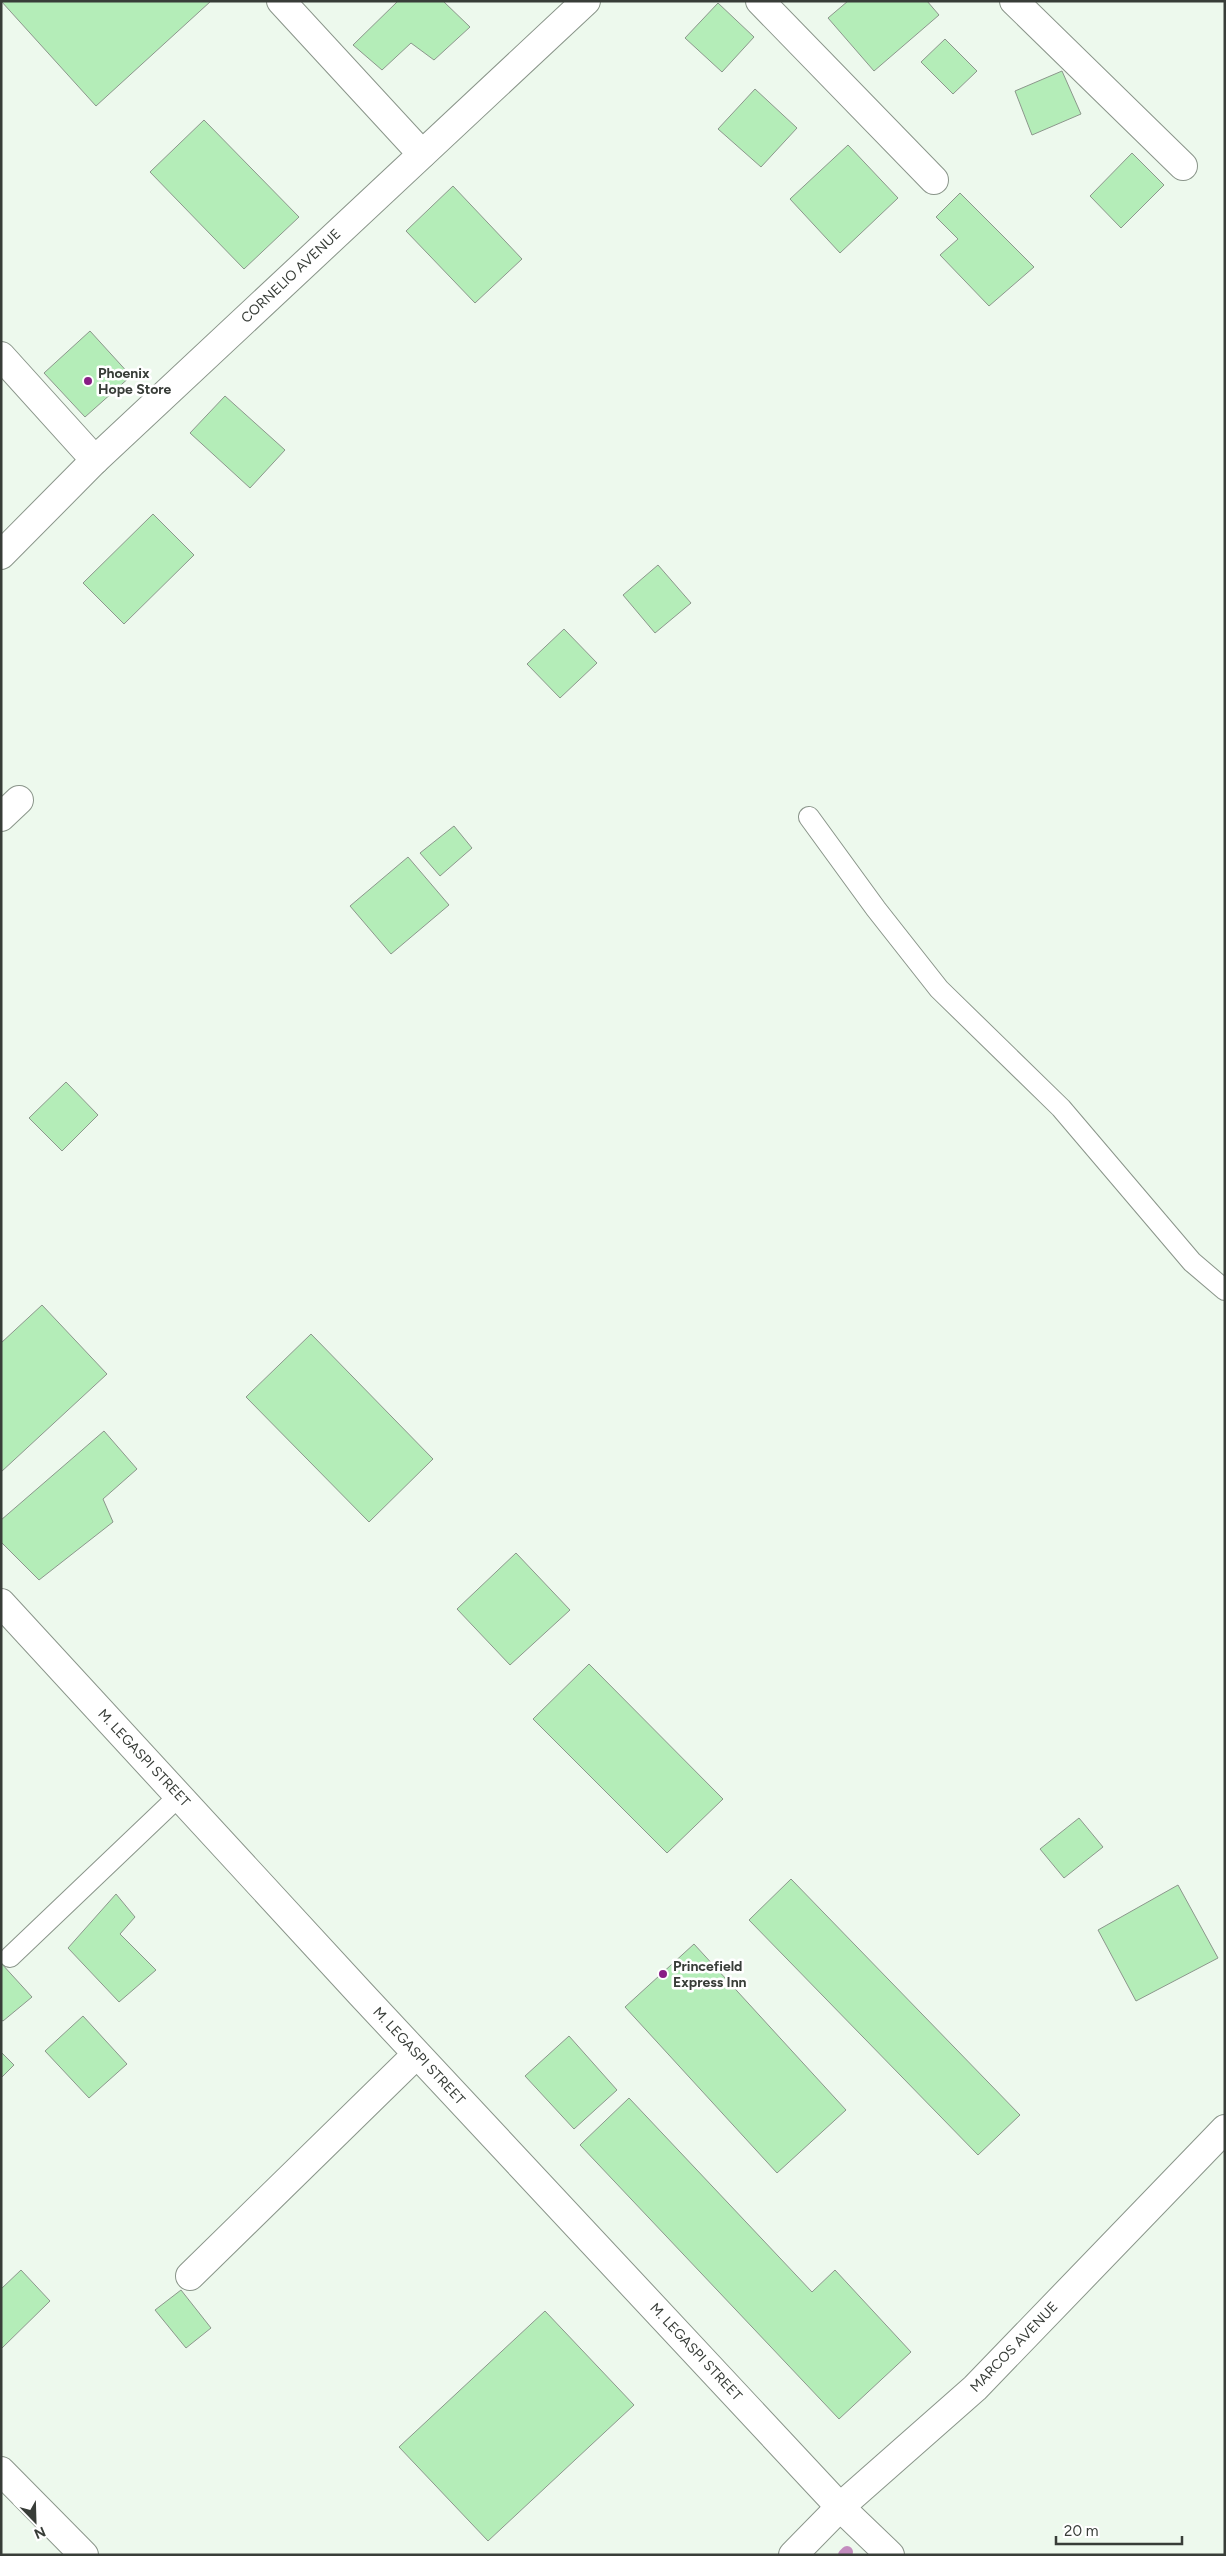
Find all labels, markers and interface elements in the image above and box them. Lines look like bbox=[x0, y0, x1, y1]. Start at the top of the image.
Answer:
street label: CORNELIO AVENUE bbox=[238, 225, 344, 327]
place label: Phoenix Hope Store bbox=[98, 365, 172, 398]
marker: Phoenix Hope Store bbox=[82, 375, 94, 387]
street label: M. LEGASPI STREET bbox=[94, 1706, 194, 1810]
place label: Princefield Express Inn bbox=[673, 1958, 747, 1991]
marker: Princefield Express Inn bbox=[657, 1968, 669, 1980]
street label: M. LEGASPI STREET bbox=[369, 2004, 469, 2108]
street label: MARCOS AVENUE bbox=[967, 2298, 1061, 2396]
street label: M. LEGASPI STREET bbox=[646, 2300, 746, 2404]
north arrow bbox=[10, 2496, 60, 2546]
scale bar bbox=[1056, 2514, 1182, 2546]
text: 20 m bbox=[1064, 2522, 1098, 2540]
text: N bbox=[32, 2523, 48, 2542]

